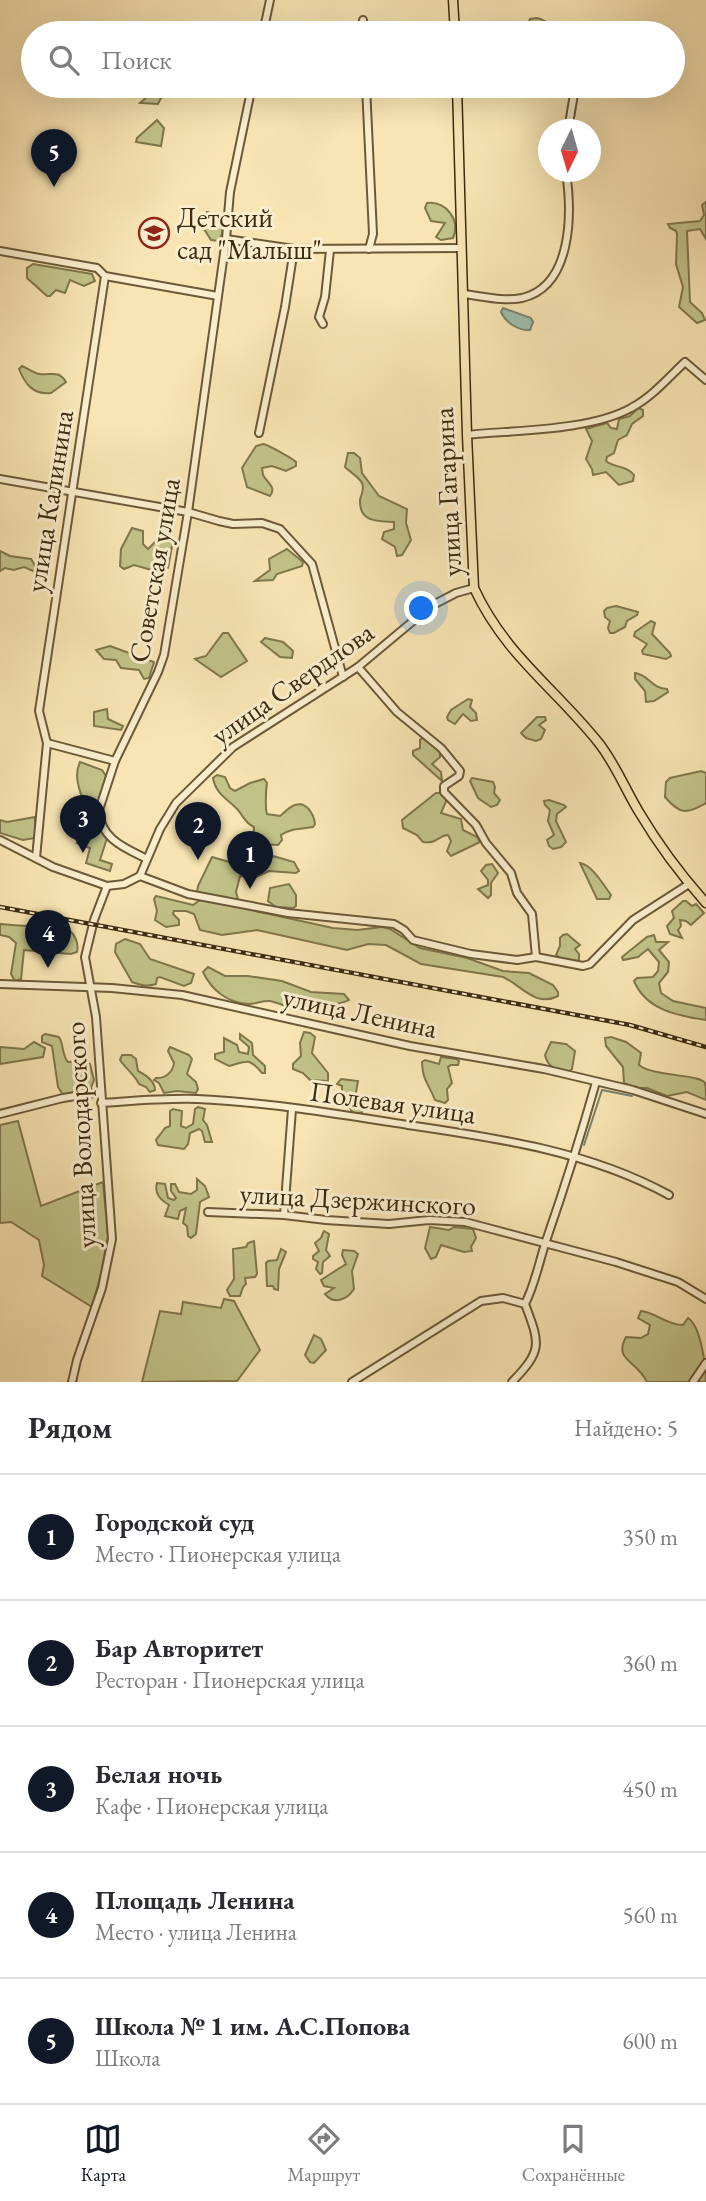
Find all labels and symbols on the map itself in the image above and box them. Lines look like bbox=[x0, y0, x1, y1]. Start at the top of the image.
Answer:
north arrow bbox=[538, 119, 601, 182]
pin: 5 bbox=[31, 129, 77, 187]
place label: Детский сад "Малыш" bbox=[177, 199, 322, 267]
school or university icon: Детский сад "Малыш" bbox=[137, 216, 171, 250]
street label: улица Гагарина bbox=[425, 405, 469, 578]
street label: улица Калинина bbox=[17, 406, 81, 595]
street label: Советская улица bbox=[120, 474, 188, 665]
your location bbox=[404, 591, 438, 625]
street label: улица Свердлова bbox=[204, 613, 381, 752]
pin: 3 bbox=[60, 795, 106, 853]
pin: 2 bbox=[175, 802, 221, 860]
pin: 1 bbox=[227, 831, 273, 889]
pin: 4 bbox=[25, 910, 71, 968]
street label: улица Ленина bbox=[279, 978, 441, 1046]
street label: улица Володарского bbox=[56, 1021, 104, 1249]
street label: Полевая улица bbox=[308, 1073, 479, 1132]
street label: улица Дзержинского bbox=[239, 1175, 477, 1223]

